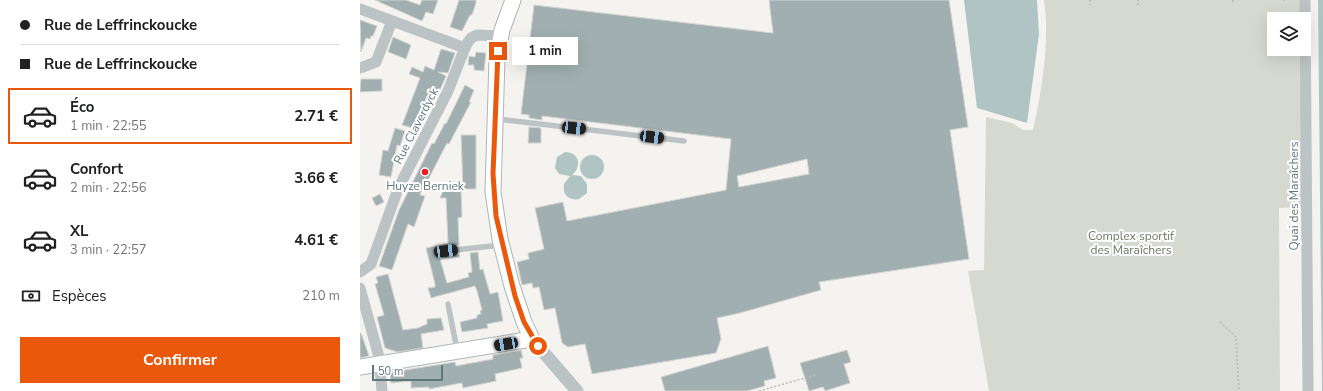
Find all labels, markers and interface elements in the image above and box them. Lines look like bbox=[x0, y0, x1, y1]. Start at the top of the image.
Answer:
map controls bbox=[1267, 12, 1311, 56]
button: layers bbox=[1267, 12, 1311, 56]
text: Rue de Leffrinckoucke bbox=[44, 15, 197, 35]
callout: 1 min bbox=[512, 37, 578, 65]
route end bbox=[489, 42, 507, 60]
text: 1 min bbox=[528, 42, 562, 60]
text: Rue de Leffrinckoucke bbox=[44, 54, 197, 74]
street label: Rue Claverdyck bbox=[390, 84, 443, 167]
text: Éco bbox=[70, 97, 94, 117]
icon: car bbox=[22, 98, 58, 134]
text: 2.71 € bbox=[294, 106, 338, 126]
text: 1 min · 22:55 bbox=[70, 117, 146, 135]
car bbox=[561, 121, 587, 135]
car bbox=[639, 130, 665, 144]
street label: Quai des Maraîchers bbox=[1286, 141, 1302, 251]
text: Confort bbox=[70, 159, 123, 179]
icon: car bbox=[22, 160, 58, 196]
marker: Huyze Berniek bbox=[420, 167, 430, 177]
text: 3.66 € bbox=[294, 168, 338, 188]
place label: Huyze Berniek bbox=[386, 178, 465, 194]
text: 2 min · 22:56 bbox=[70, 179, 146, 197]
text: XL bbox=[70, 221, 89, 241]
icon: car bbox=[22, 222, 58, 258]
park label: Complex sportif des Maraîchers bbox=[1088, 228, 1175, 258]
text: 4.61 € bbox=[294, 230, 338, 250]
text: 3 min · 22:57 bbox=[70, 241, 146, 259]
car bbox=[433, 244, 459, 258]
icon: cash bbox=[20, 285, 42, 307]
text: Espèces bbox=[52, 286, 107, 306]
text: 210 m bbox=[302, 287, 340, 305]
car bbox=[493, 336, 519, 352]
button: Confirmer bbox=[20, 337, 340, 383]
route start bbox=[529, 337, 547, 355]
scale bar bbox=[372, 363, 443, 382]
text: 50 m bbox=[378, 364, 403, 379]

